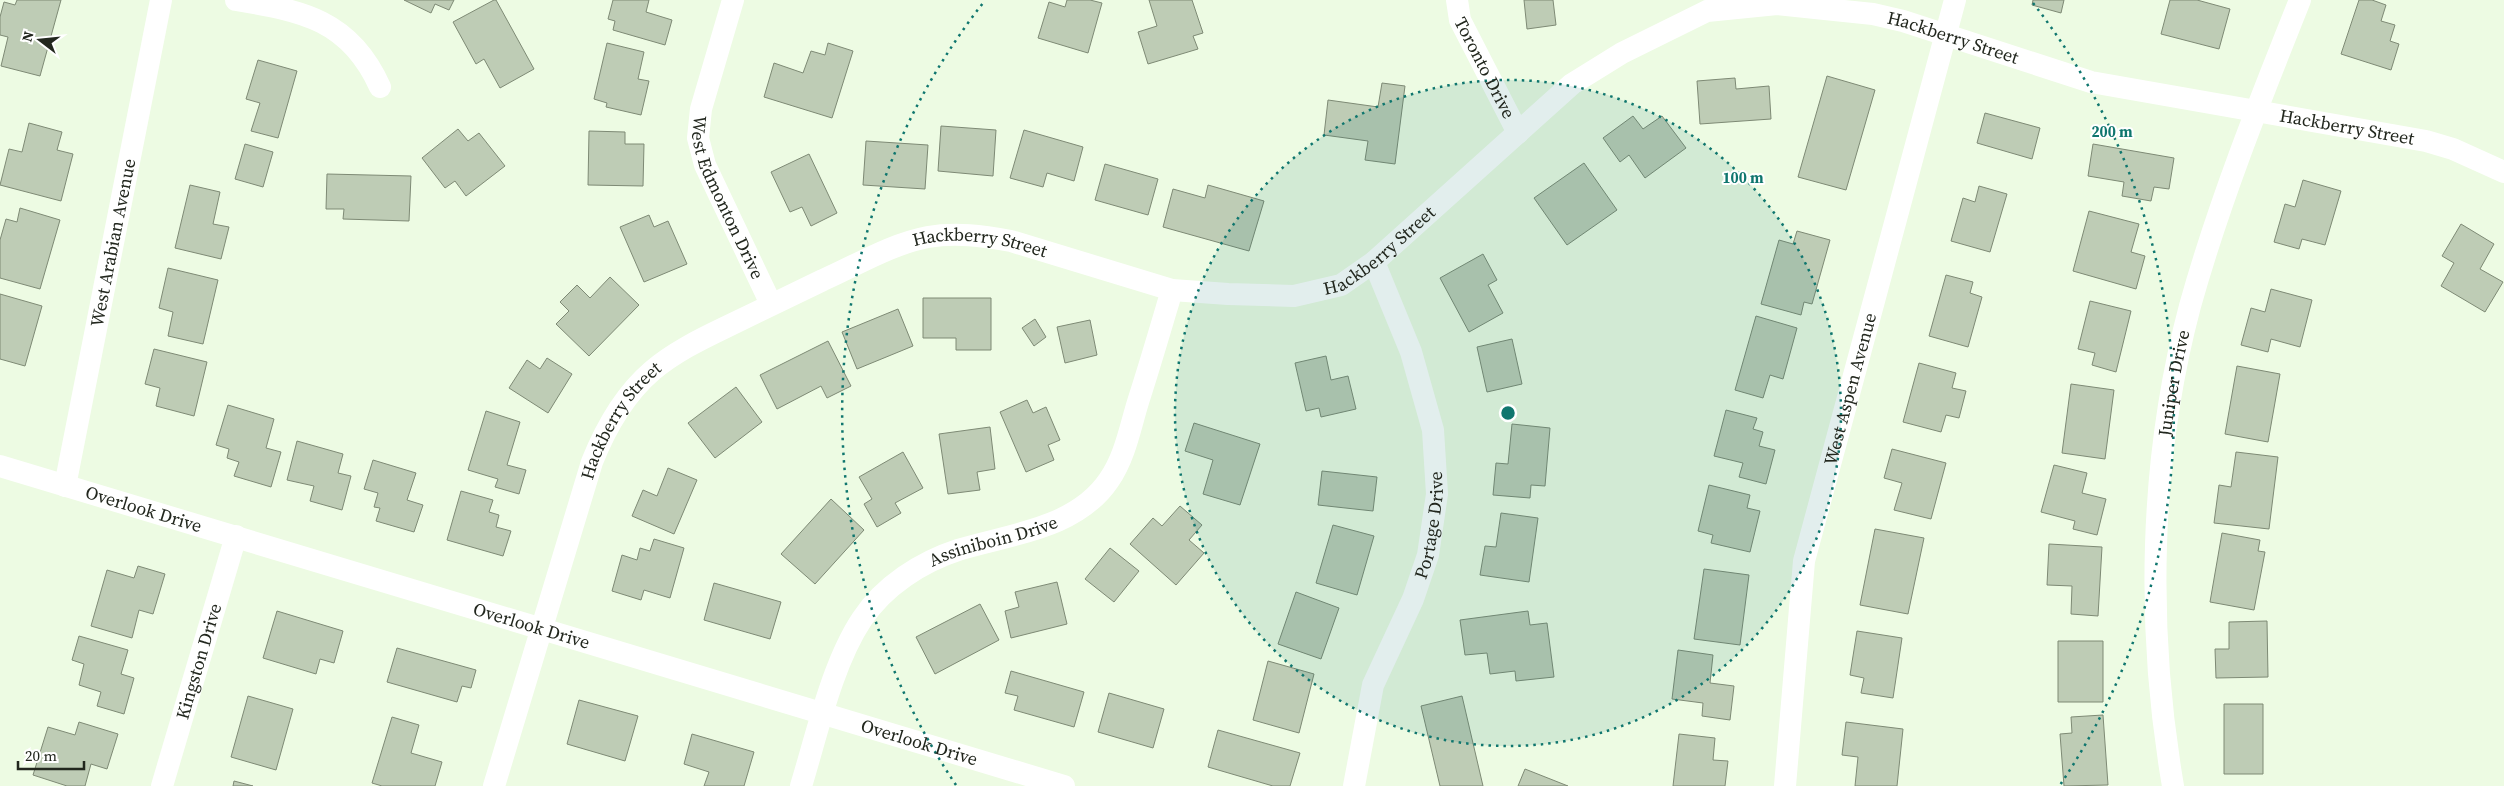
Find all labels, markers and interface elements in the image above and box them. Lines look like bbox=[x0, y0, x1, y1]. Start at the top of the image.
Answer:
street label: Hackberry Street bbox=[1885, 5, 2022, 70]
street label: Toronto Drive bbox=[1449, 13, 1521, 123]
north arrow bbox=[15, 15, 65, 65]
text: N bbox=[16, 29, 39, 44]
street label: Hackberry Street bbox=[2278, 102, 2417, 151]
street label: West Edmonton Drive bbox=[686, 114, 770, 283]
text: 200 m bbox=[2091, 121, 2133, 142]
street label: West Arabian Avenue bbox=[84, 156, 141, 329]
text: 100 m bbox=[1722, 167, 1764, 188]
street label: Hackberry Street bbox=[1321, 200, 1440, 301]
street label: Hackberry Street bbox=[910, 222, 1051, 263]
street label: West Aspen Avenue bbox=[1817, 310, 1882, 468]
street label: Juniper Drive bbox=[2152, 327, 2196, 439]
street label: Hackberry Street bbox=[574, 355, 666, 482]
centre of rings bbox=[1499, 404, 1517, 422]
street label: Portage Drive bbox=[1408, 471, 1449, 582]
street label: Overlook Drive bbox=[82, 479, 205, 538]
street label: Assiniboin Drive bbox=[924, 509, 1061, 572]
street label: Overlook Drive bbox=[470, 596, 593, 655]
street label: Kingston Drive bbox=[169, 600, 227, 722]
street label: Overlook Drive bbox=[858, 713, 981, 771]
scale bar bbox=[18, 738, 84, 770]
text: 20 m bbox=[25, 745, 57, 766]

